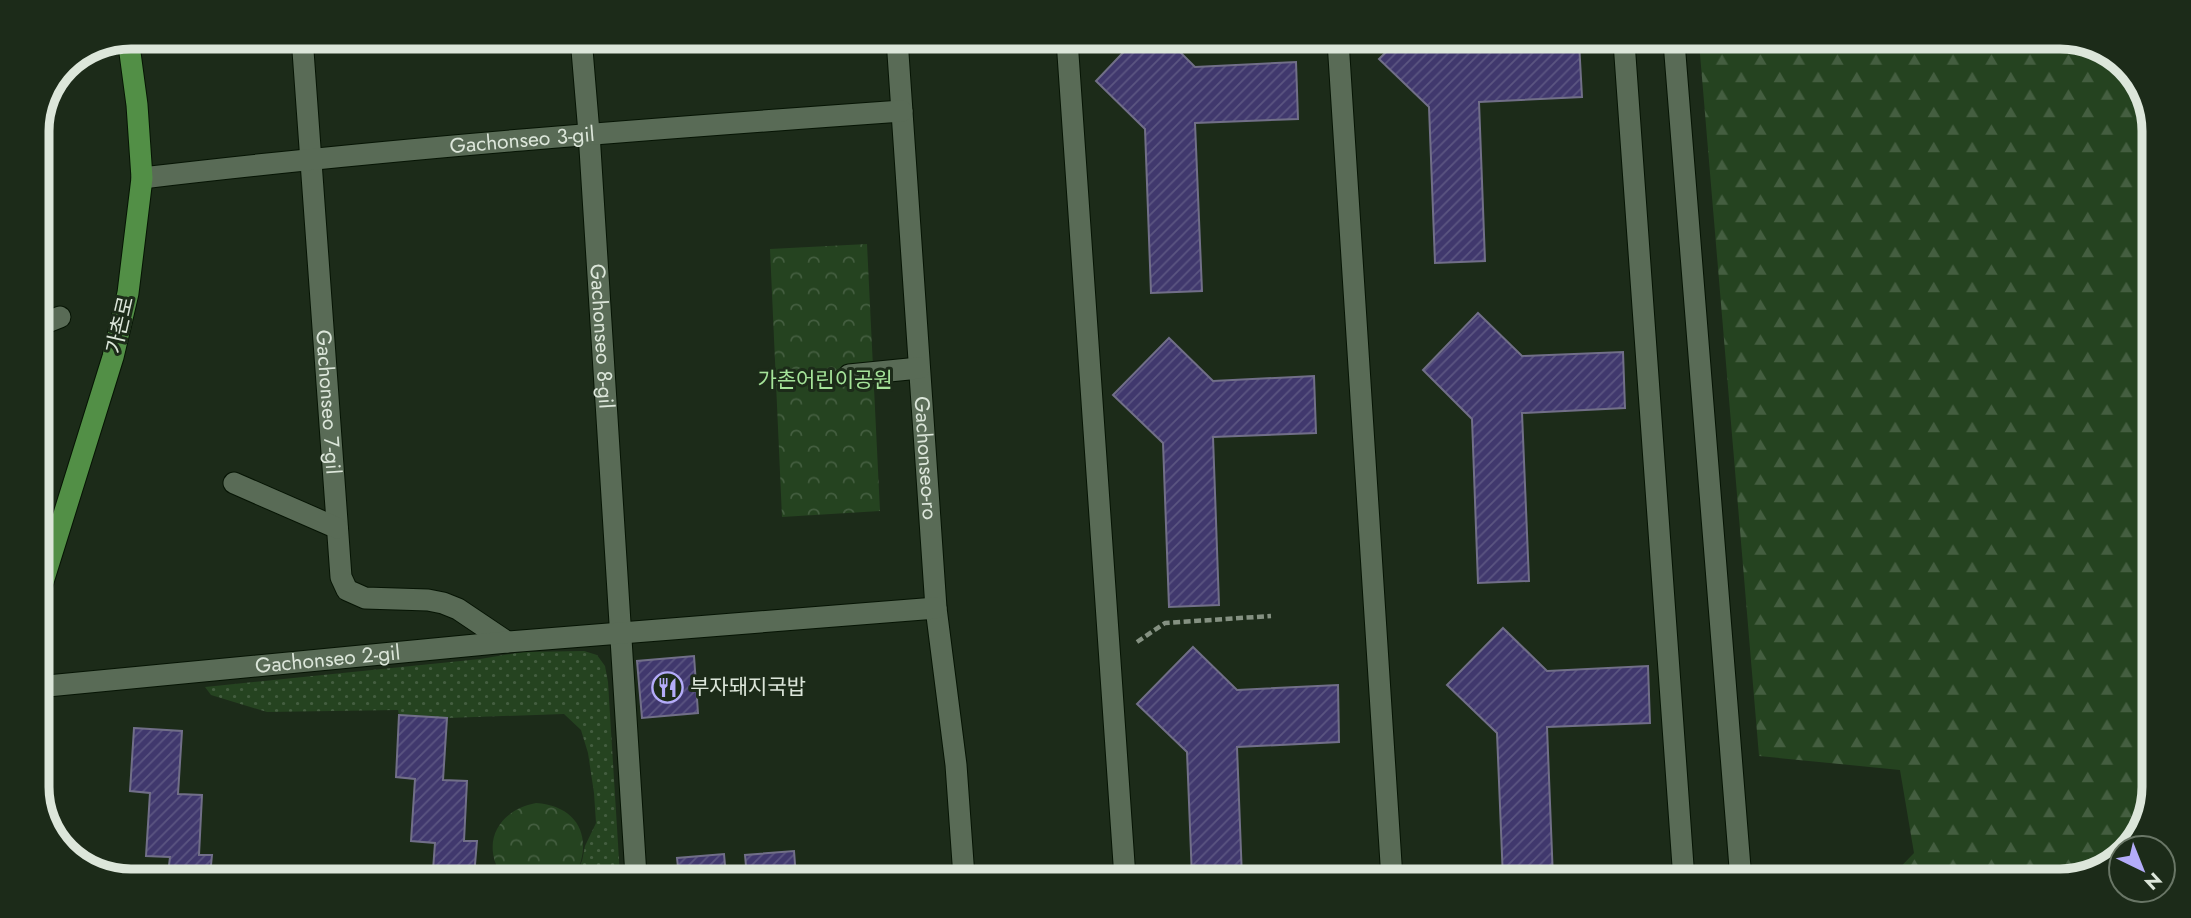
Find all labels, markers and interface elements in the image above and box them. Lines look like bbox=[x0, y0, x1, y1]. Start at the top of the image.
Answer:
street label: Gachonseo 3-gil bbox=[448, 119, 596, 161]
street label: Gachonseo 8-gil bbox=[582, 263, 621, 410]
street label: 가촌로 bbox=[99, 293, 141, 357]
street label: Gachonseo 7-gil bbox=[308, 329, 349, 475]
park label: 가촌어린이공원 bbox=[757, 365, 893, 395]
street label: Gachonseo-ro bbox=[907, 395, 945, 521]
street label: Gachonseo 2-gil bbox=[254, 637, 402, 681]
restaurant icon: 부자돼지국밥 bbox=[650, 670, 684, 704]
place label: 부자돼지국밥 bbox=[690, 672, 806, 702]
north arrow bbox=[2107, 834, 2177, 904]
text: N bbox=[2139, 866, 2168, 896]

